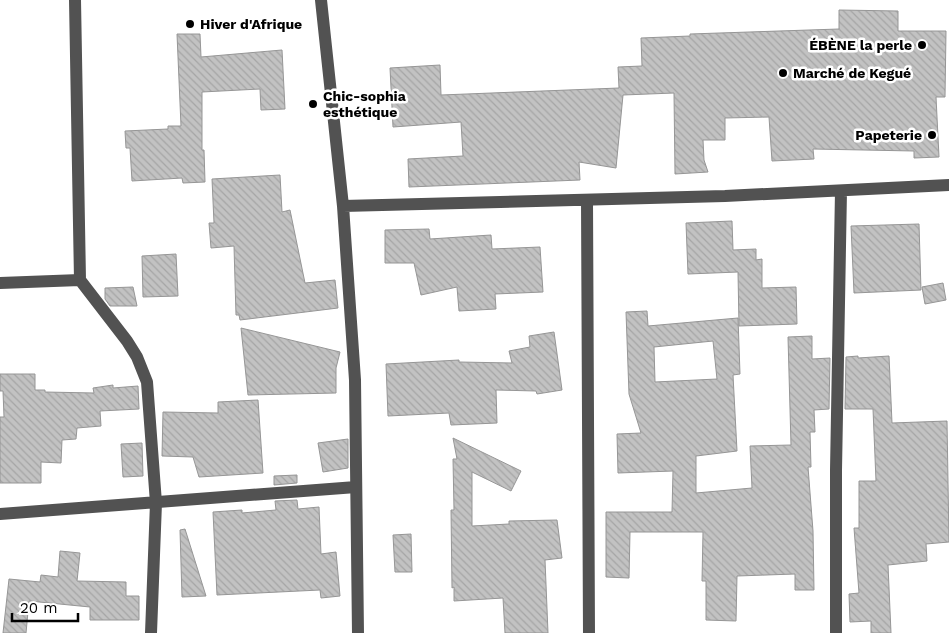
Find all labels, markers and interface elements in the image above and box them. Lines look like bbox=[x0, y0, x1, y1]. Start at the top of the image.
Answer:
place label: Hiver d'Afrique bbox=[200, 16, 302, 32]
marker: Hiver d'Afrique bbox=[184, 18, 196, 30]
place label: ÉBÈNE la perle bbox=[809, 37, 912, 53]
marker: ÉBÈNE la perle bbox=[916, 39, 928, 51]
place label: Marché de Kegué bbox=[793, 65, 911, 81]
marker: Marché de Kegué bbox=[777, 67, 789, 79]
place label: Chic-sophia esthétique bbox=[323, 88, 407, 120]
marker: Chic-sophia esthétique bbox=[307, 98, 319, 110]
place label: Papeterie bbox=[855, 127, 922, 143]
marker: Papeterie bbox=[926, 129, 938, 141]
scale bar bbox=[12, 590, 79, 622]
text: 20 m bbox=[20, 599, 58, 617]

